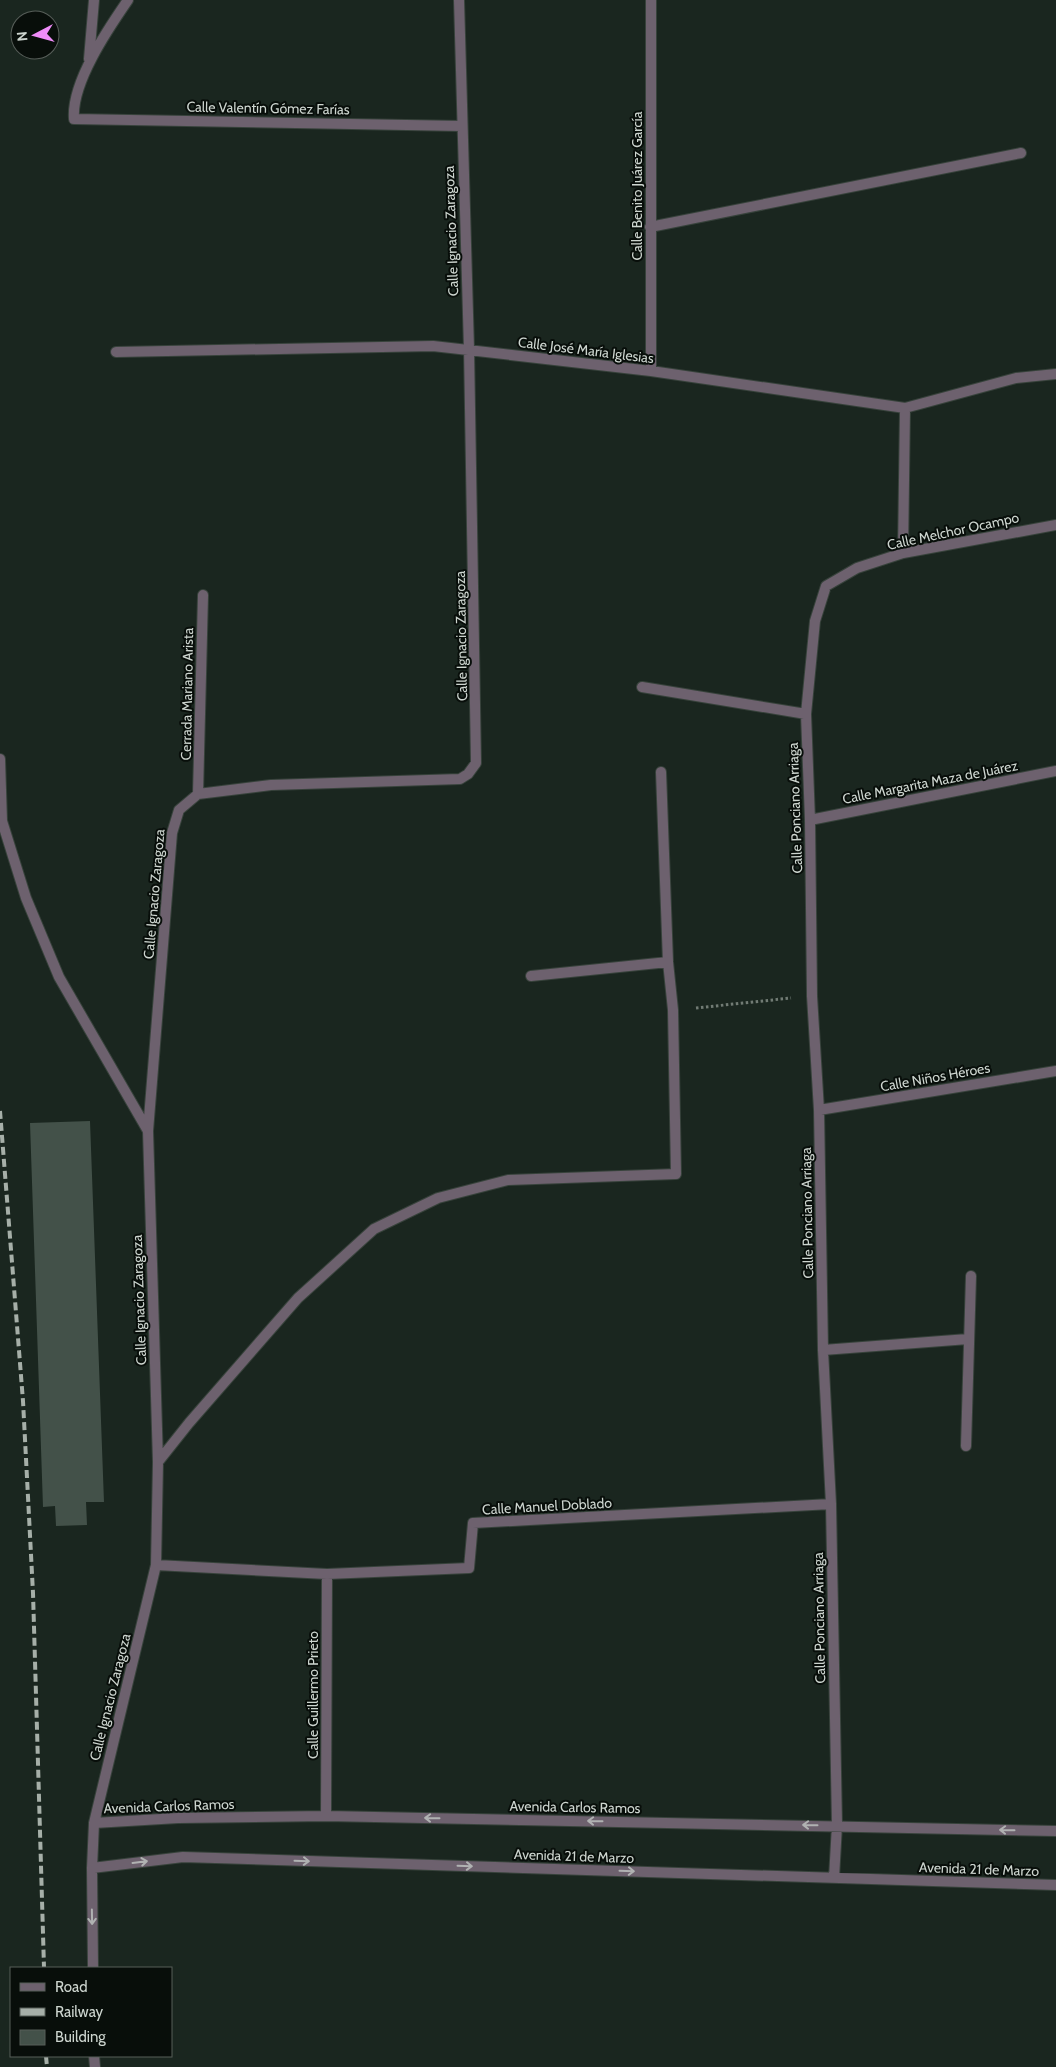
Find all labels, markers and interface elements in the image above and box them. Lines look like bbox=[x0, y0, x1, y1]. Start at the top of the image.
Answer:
north arrow bbox=[10, 10, 60, 60]
text: N bbox=[13, 30, 32, 42]
street label: Calle Valentín Gómez Farías bbox=[186, 98, 350, 118]
street label: Calle Benito Juárez García bbox=[628, 111, 646, 261]
street label: Calle Ignacio Zaragoza bbox=[440, 165, 462, 296]
street label: Calle José María Iglesias bbox=[517, 333, 655, 367]
street label: Calle Melchor Ocampo bbox=[885, 508, 1021, 554]
street label: Calle Ignacio Zaragoza bbox=[451, 570, 471, 701]
street label: Cerrada Mariano Arista bbox=[177, 627, 197, 761]
street label: Calle Ponciano Arriaga bbox=[784, 742, 806, 874]
street label: Calle Margarita Maza de Juárez bbox=[841, 756, 1020, 808]
street label: Calle Ignacio Zaragoza bbox=[139, 828, 169, 960]
street label: Calle Niños Héroes bbox=[879, 1058, 991, 1096]
street label: Calle Ponciano Arriaga bbox=[797, 1147, 817, 1279]
street label: Calle Ignacio Zaragoza bbox=[128, 1234, 150, 1365]
street label: Calle Manuel Doblado bbox=[482, 1494, 613, 1518]
street label: Calle Ponciano Arriaga bbox=[809, 1552, 829, 1684]
street label: Calle Ignacio Zaragoza bbox=[85, 1631, 135, 1762]
street label: Calle Guillermo Prieto bbox=[304, 1631, 322, 1759]
street label: Avenida Carlos Ramos bbox=[103, 1795, 235, 1817]
street label: Avenida Carlos Ramos bbox=[509, 1797, 641, 1817]
one-way arrow bbox=[425, 1813, 441, 1823]
one-way arrow bbox=[587, 1816, 604, 1826]
one-way arrow bbox=[802, 1820, 818, 1830]
one-way arrow bbox=[1000, 1825, 1016, 1834]
street label: Avenida 21 de Marzo bbox=[514, 1845, 635, 1867]
one-way arrow bbox=[294, 1856, 310, 1866]
one-way arrow bbox=[132, 1857, 148, 1867]
street label: Avenida 21 de Marzo bbox=[919, 1858, 1040, 1880]
one-way arrow bbox=[456, 1861, 473, 1871]
one-way arrow bbox=[619, 1866, 635, 1876]
one-way arrow bbox=[87, 1908, 97, 1924]
legend bbox=[10, 1967, 172, 2057]
text: Road bbox=[55, 1978, 88, 1996]
text: Railway bbox=[55, 2003, 104, 2021]
text: Building bbox=[55, 2028, 106, 2046]

